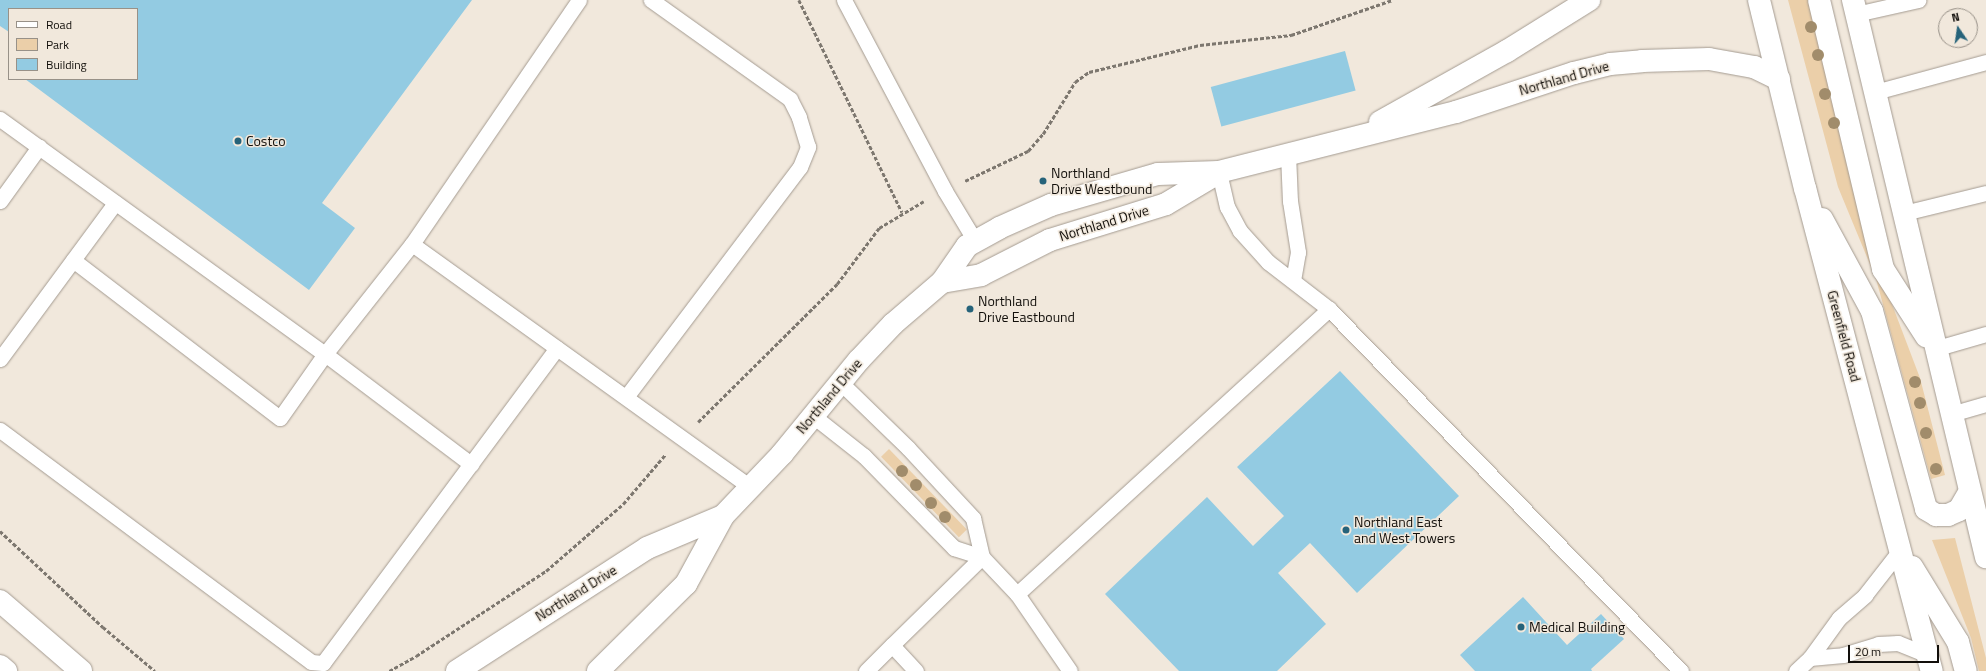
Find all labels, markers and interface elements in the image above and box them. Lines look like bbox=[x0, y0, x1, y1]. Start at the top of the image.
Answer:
legend bbox=[8, 8, 138, 80]
north arrow bbox=[1938, 8, 1978, 48]
text: N bbox=[1950, 9, 1961, 26]
text: Road bbox=[46, 15, 72, 34]
text: Park bbox=[46, 35, 69, 54]
text: Building bbox=[46, 55, 87, 74]
street label: Northland Drive bbox=[1517, 57, 1611, 99]
place label: Costco bbox=[246, 133, 286, 149]
marker: Costco bbox=[233, 136, 243, 146]
place label: Northland Drive Westbound bbox=[1051, 165, 1152, 198]
marker: Northland Drive Westbound bbox=[1038, 176, 1048, 186]
street label: Northland Drive bbox=[1057, 201, 1151, 245]
street label: Greenfield Road bbox=[1824, 289, 1864, 383]
place label: Northland Drive Eastbound bbox=[978, 293, 1075, 326]
marker: Northland Drive Eastbound bbox=[965, 304, 975, 314]
street label: Northland Drive bbox=[793, 355, 865, 437]
place label: Northland East and West Towers bbox=[1354, 514, 1455, 546]
marker: Northland East and West Towers bbox=[1341, 525, 1351, 535]
street label: Northland Drive bbox=[532, 561, 620, 625]
place label: Medical Building bbox=[1529, 619, 1625, 635]
marker: Medical Building bbox=[1516, 622, 1526, 632]
scale bar bbox=[1850, 637, 1941, 663]
text: 20 m bbox=[1855, 642, 1881, 661]

